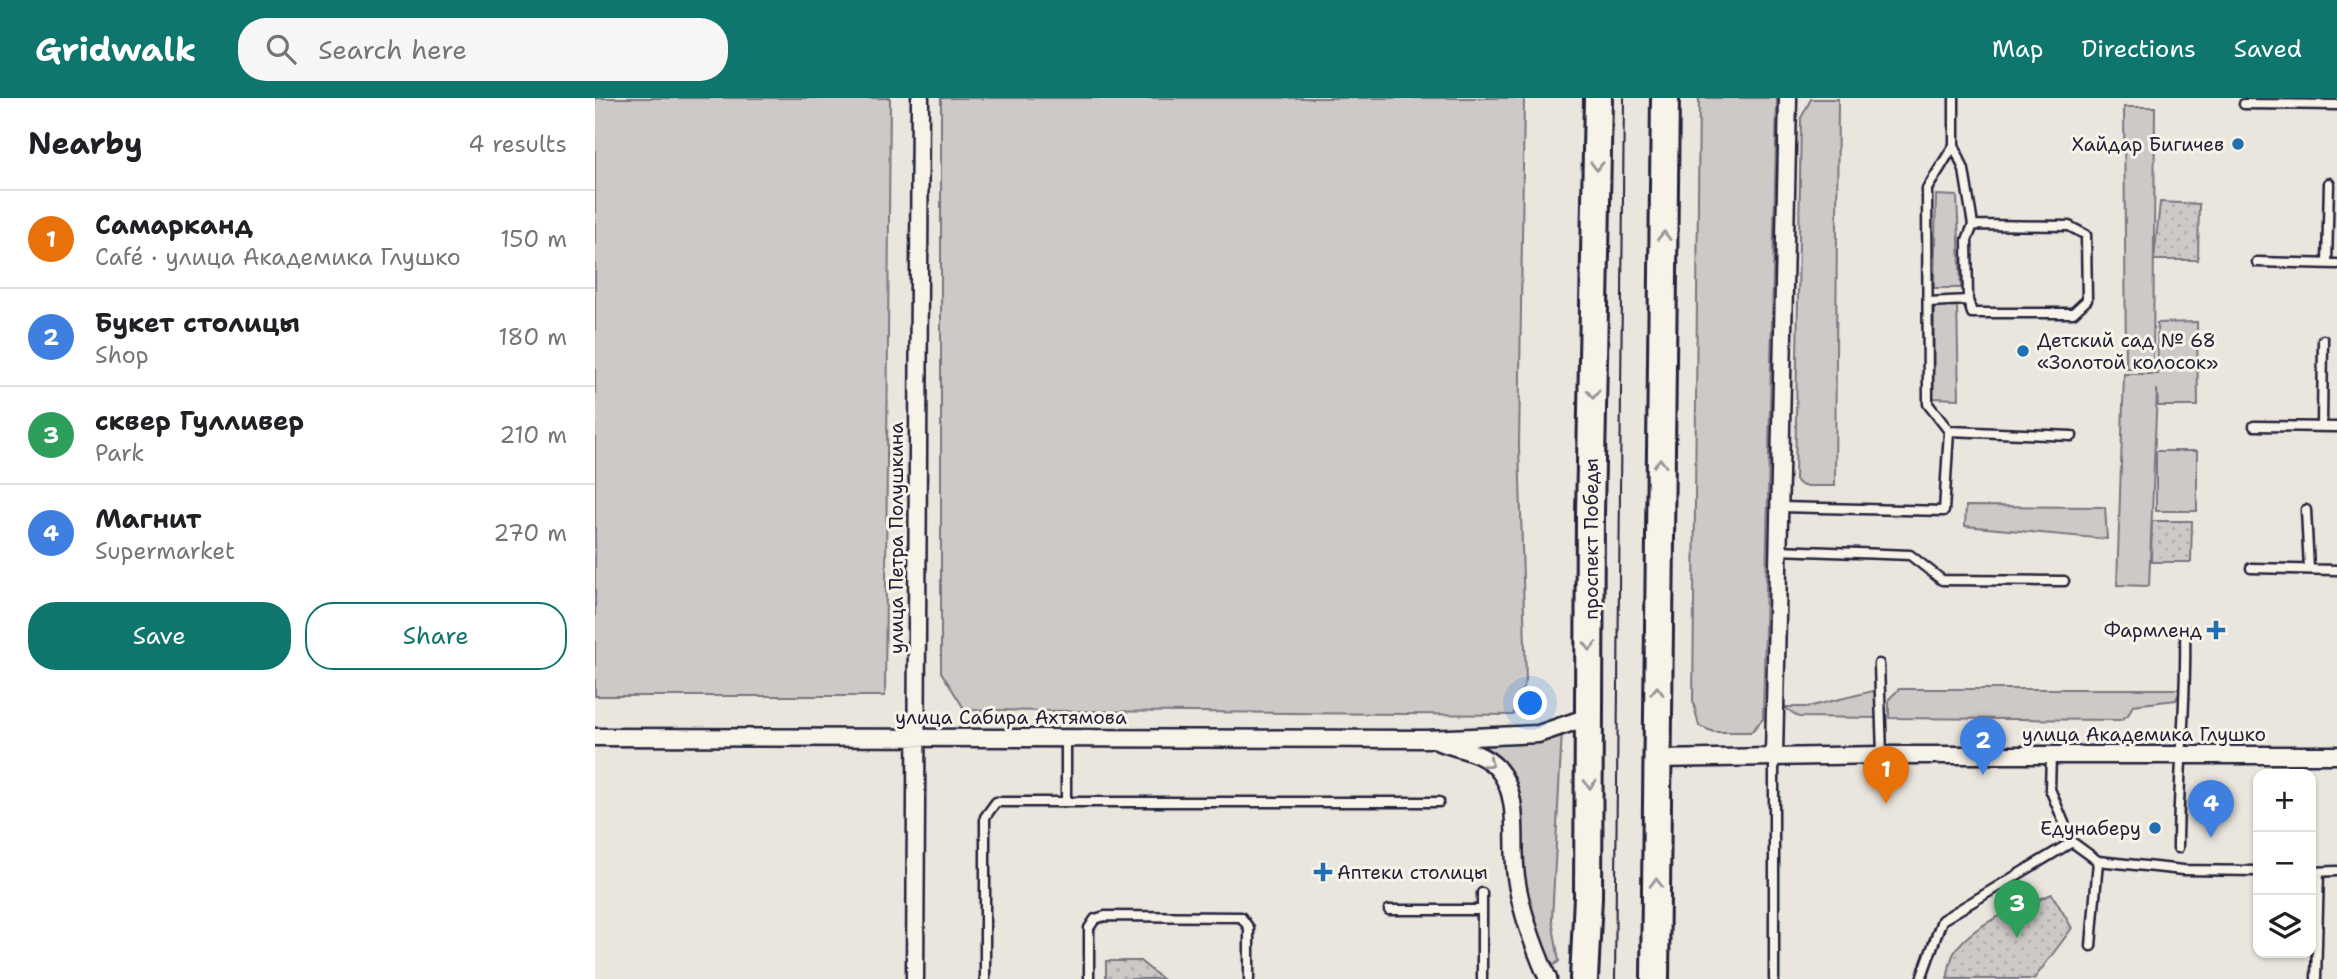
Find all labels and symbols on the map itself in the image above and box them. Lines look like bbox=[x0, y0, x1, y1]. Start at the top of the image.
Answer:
place label: Хайдар Бигичев bbox=[2072, 132, 2224, 157]
marker: Хайдар Бигичев bbox=[2230, 136, 2246, 152]
one-way arrow bbox=[1589, 161, 1605, 172]
one-way arrow bbox=[1656, 230, 1672, 240]
place label: Детский сад № 68 «Золотой колосок» bbox=[2037, 328, 2218, 375]
marker: Детский сад № 68 «Золотой колосок» bbox=[2015, 343, 2031, 359]
one-way arrow bbox=[1585, 388, 1600, 399]
street label: улица Петра Полушкина bbox=[884, 422, 909, 654]
one-way arrow bbox=[1653, 457, 1668, 468]
street label: проспект Победы bbox=[1579, 458, 1604, 620]
place label: Фармленд bbox=[2104, 618, 2202, 643]
marker: Фармленд bbox=[2208, 622, 2224, 638]
one-way arrow bbox=[1582, 641, 1598, 651]
one-way arrow bbox=[1649, 685, 1665, 695]
your location bbox=[1513, 686, 1547, 720]
street label: улица Сабира Ахтямова bbox=[895, 705, 1127, 730]
pin: 2 bbox=[1960, 717, 2006, 775]
street label: улица Академика Глушко bbox=[2022, 722, 2266, 747]
pin: 1 bbox=[1863, 746, 1909, 804]
one-way arrow bbox=[1482, 755, 1494, 768]
one-way arrow bbox=[1582, 779, 1598, 790]
pin: 4 bbox=[2188, 780, 2234, 838]
place label: Едунаберу bbox=[2040, 816, 2141, 841]
marker: Едунаберу bbox=[2147, 820, 2163, 836]
place label: Аптеки столицы bbox=[1337, 860, 1488, 885]
marker: Аптеки столицы bbox=[1315, 864, 1331, 880]
one-way arrow bbox=[1648, 877, 1664, 887]
pin: 3 bbox=[1994, 880, 2040, 938]

